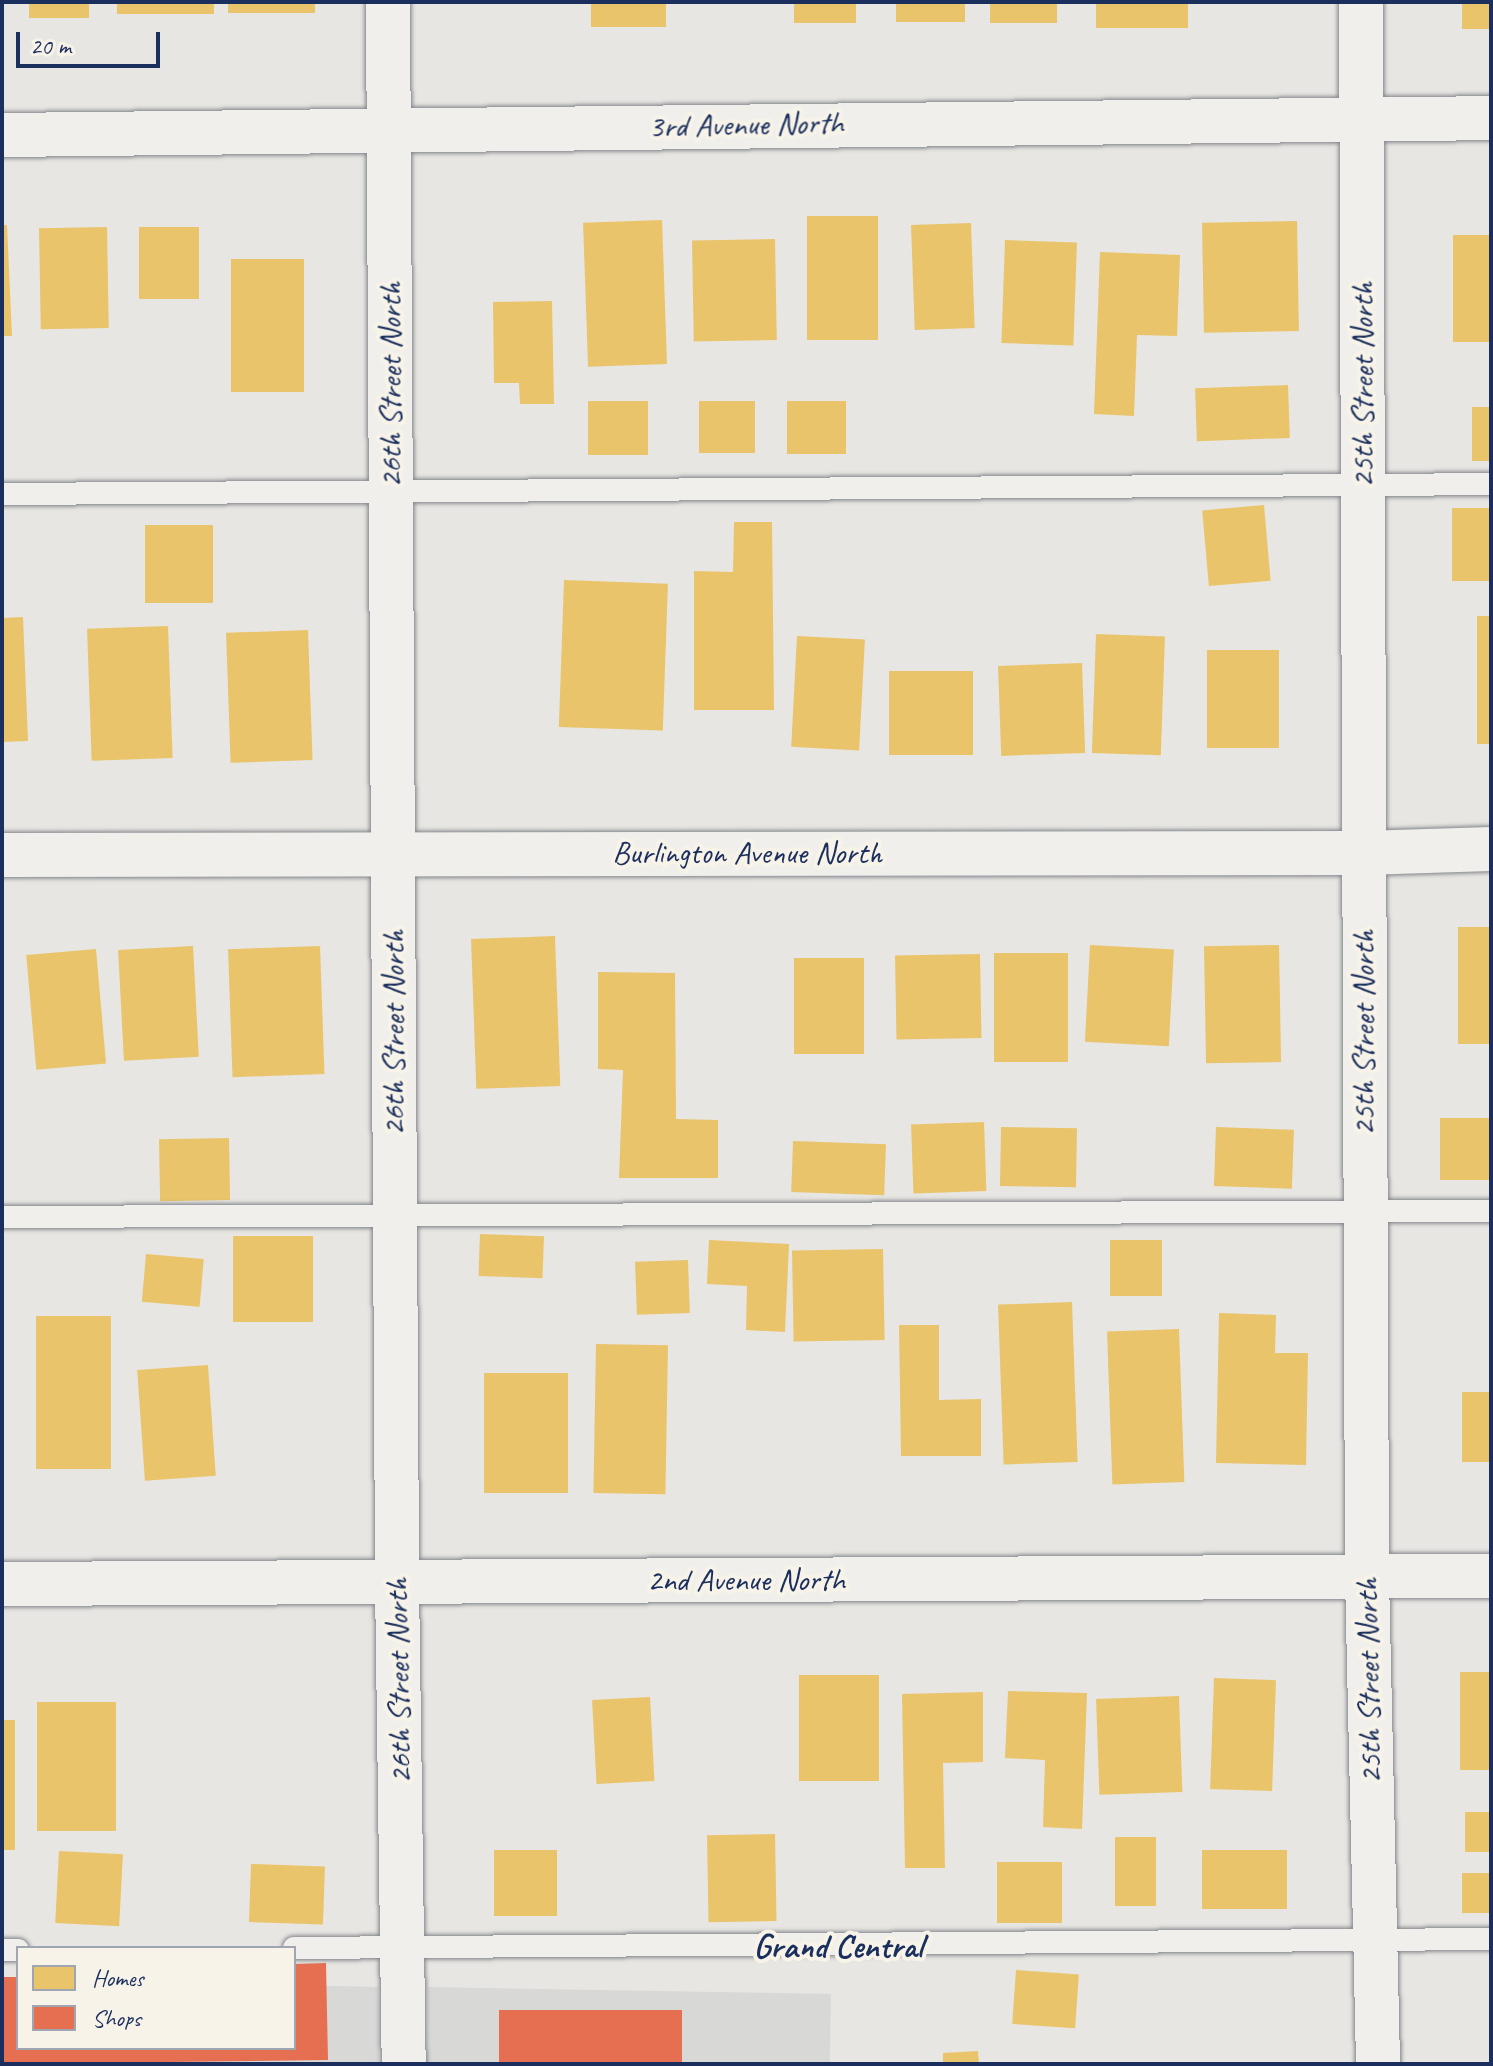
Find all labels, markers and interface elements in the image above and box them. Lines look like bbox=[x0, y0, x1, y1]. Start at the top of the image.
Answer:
scale bar bbox=[20, 16, 164, 66]
text: 20 m bbox=[30, 31, 71, 61]
street label: 3rd Avenue North bbox=[648, 104, 844, 146]
street label: 26th Street North bbox=[372, 282, 410, 488]
street label: 25th Street North bbox=[1344, 282, 1382, 488]
street label: Burlington Avenue North bbox=[612, 834, 882, 872]
street label: 26th Street North bbox=[375, 930, 413, 1136]
street label: 25th Street North bbox=[1345, 930, 1383, 1136]
street label: 2nd Avenue North bbox=[647, 1561, 845, 1599]
street label: 26th Street North bbox=[378, 1578, 420, 1784]
street label: 25th Street North bbox=[1348, 1578, 1390, 1784]
district label: Grand Central bbox=[754, 1926, 922, 1966]
legend bbox=[16, 1946, 296, 2050]
text: Homes bbox=[92, 1963, 143, 1993]
text: Shops bbox=[92, 2003, 141, 2033]

